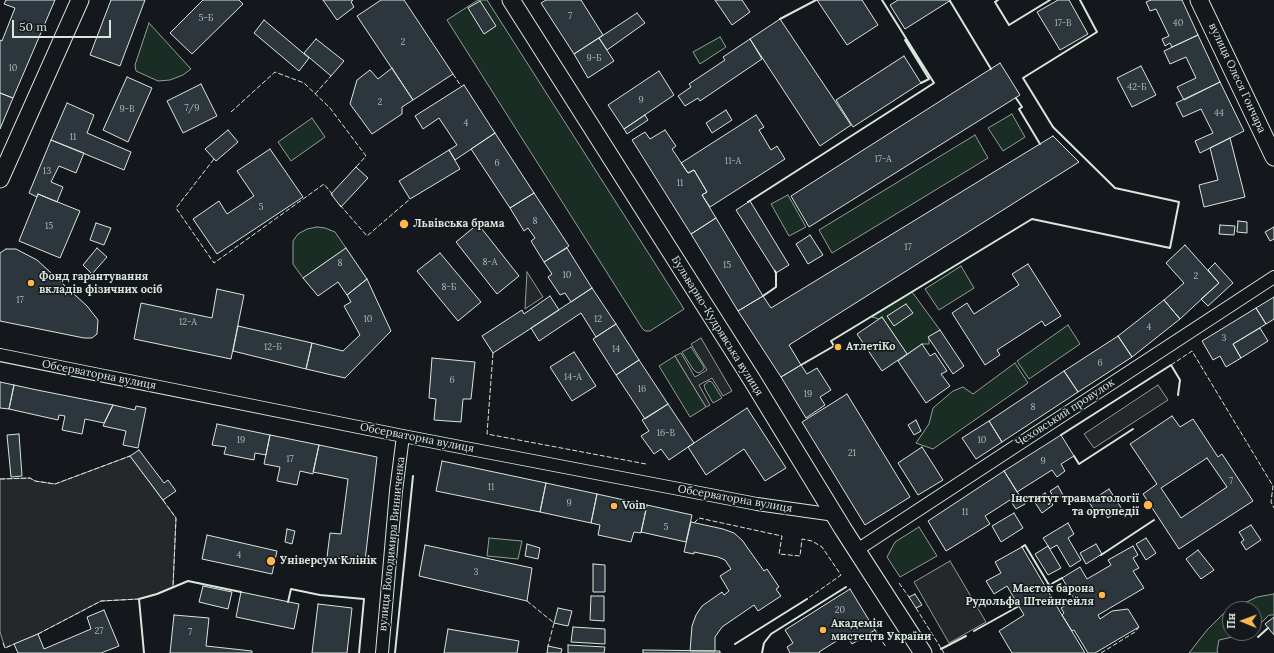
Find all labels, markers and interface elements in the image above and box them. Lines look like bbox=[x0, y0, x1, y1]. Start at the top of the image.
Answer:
house number: 7 bbox=[568, 11, 572, 21]
scale bar bbox=[14, 12, 113, 38]
house number: 5-Б bbox=[199, 13, 213, 23]
house number: 17-В bbox=[1054, 18, 1072, 28]
house number: 40 bbox=[1173, 18, 1183, 28]
text: 50 m bbox=[19, 19, 47, 34]
street label: вулиця Олеся Гончара bbox=[1206, 21, 1268, 135]
house number: 2 bbox=[401, 37, 405, 47]
house number: 9-Б bbox=[586, 53, 602, 63]
house number: 10 bbox=[9, 63, 17, 73]
house number: 42-Б bbox=[1127, 82, 1147, 92]
house number: 9 bbox=[638, 95, 644, 105]
house number: 2 bbox=[378, 97, 382, 107]
house number: 7/9 bbox=[185, 103, 199, 113]
house number: 9-В bbox=[119, 104, 135, 114]
house number: 44 bbox=[1214, 108, 1224, 118]
house number: 4 bbox=[464, 118, 468, 128]
house number: 11 bbox=[70, 132, 76, 142]
house number: 17-А bbox=[874, 154, 892, 164]
house number: 11-А bbox=[725, 156, 741, 166]
house number: 6 bbox=[494, 158, 500, 168]
house number: 13 bbox=[43, 166, 51, 176]
house number: 11 bbox=[677, 178, 683, 188]
house number: 5 bbox=[259, 202, 263, 212]
house number: 8 bbox=[532, 216, 538, 226]
place label: Львівська брама bbox=[413, 217, 504, 231]
marker: Львівська брама bbox=[398, 218, 410, 230]
house number: 15 bbox=[45, 221, 53, 231]
house number: 17 bbox=[904, 242, 912, 252]
street label: Бульварно-Кудрявська вулиця bbox=[668, 254, 766, 398]
house number: 8-А bbox=[483, 257, 497, 267]
house number: 8 bbox=[337, 258, 343, 268]
house number: 15 bbox=[723, 260, 731, 270]
place label: Фонд гарантування вкладів фізичних осіб bbox=[39, 270, 162, 296]
house number: 10 bbox=[563, 270, 571, 280]
house number: 2 bbox=[1194, 271, 1198, 281]
marker: Фонд гарантування вкладів фізичних осіб bbox=[26, 278, 36, 288]
house number: 8-Б bbox=[442, 282, 456, 292]
house number: 17 bbox=[16, 295, 24, 305]
house number: 10 bbox=[364, 314, 372, 324]
house number: 12 bbox=[594, 314, 602, 324]
house number: 12-А bbox=[179, 317, 197, 327]
house number: 4 bbox=[1147, 322, 1151, 332]
house number: 3 bbox=[1221, 333, 1227, 343]
place label: АтлетіКо bbox=[846, 340, 895, 354]
house number: 12-Б bbox=[264, 342, 282, 352]
marker: АтлетіКо bbox=[833, 342, 843, 352]
house number: 14 bbox=[612, 344, 620, 354]
street label: Обсерваторна вулиця bbox=[41, 357, 157, 393]
house number: 6 bbox=[1097, 358, 1103, 368]
house number: 14-А bbox=[564, 372, 582, 382]
house number: 6 bbox=[449, 375, 455, 385]
street label: Чеховський провулок bbox=[1013, 376, 1117, 450]
house number: 16 bbox=[638, 384, 646, 394]
house number: 19 bbox=[804, 389, 812, 399]
house number: 8 bbox=[1030, 402, 1036, 412]
street label: Обсерваторна вулиця bbox=[359, 420, 475, 456]
house number: 16-В bbox=[657, 428, 675, 438]
house number: 19 bbox=[237, 435, 245, 445]
house number: 10 bbox=[978, 435, 986, 445]
house number: 21 bbox=[848, 448, 856, 458]
house number: 17 bbox=[286, 454, 294, 464]
street label: вулиця Володимира Винниченка bbox=[376, 456, 408, 632]
house number: 9 bbox=[1040, 456, 1046, 466]
house number: 7 bbox=[1229, 476, 1233, 486]
house number: 11 bbox=[488, 482, 494, 492]
street label: Обсерваторна вулиця bbox=[677, 482, 793, 516]
place label: Інститут травматології та ортопедії bbox=[1011, 492, 1139, 518]
house number: 9 bbox=[566, 498, 572, 508]
place label: Voin bbox=[622, 499, 646, 513]
marker: Інститут травматології та ортопедії bbox=[1142, 499, 1154, 511]
marker: Voin bbox=[609, 501, 619, 511]
house number: 11 bbox=[962, 507, 968, 517]
house number: 5 bbox=[664, 522, 668, 532]
house number: 4 bbox=[237, 550, 241, 560]
place label: Універсум Клінік bbox=[280, 554, 377, 568]
marker: Універсум Клінік bbox=[265, 555, 277, 567]
house number: 3 bbox=[473, 567, 479, 577]
place label: Маєток барона Рудольфа Штейнгейля bbox=[965, 582, 1094, 608]
marker: Маєток барона Рудольфа Штейнгейля bbox=[1097, 590, 1107, 600]
north arrow bbox=[1222, 601, 1262, 641]
house number: 20 bbox=[835, 605, 845, 615]
text: Пн bbox=[1224, 613, 1238, 629]
place label: Академія мистецтв України bbox=[831, 617, 931, 643]
marker: Академія мистецтв України bbox=[818, 625, 828, 635]
house number: 27 bbox=[95, 626, 103, 636]
house number: 7 bbox=[188, 627, 192, 637]

